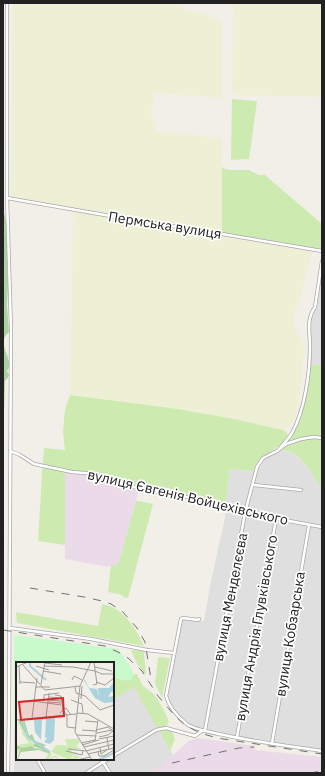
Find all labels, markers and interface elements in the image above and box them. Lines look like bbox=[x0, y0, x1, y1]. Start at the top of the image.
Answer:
street label: Пермська вулиця bbox=[107, 207, 223, 243]
street label: вулиця Євгенія Войцехівського bbox=[86, 465, 290, 529]
street label: вулиця Менделєєва bbox=[209, 531, 251, 663]
street label: вулиця Андрія Глувківського bbox=[231, 533, 281, 722]
street label: вулиця Кобзарська bbox=[271, 570, 309, 698]
inset map bbox=[16, 662, 114, 760]

